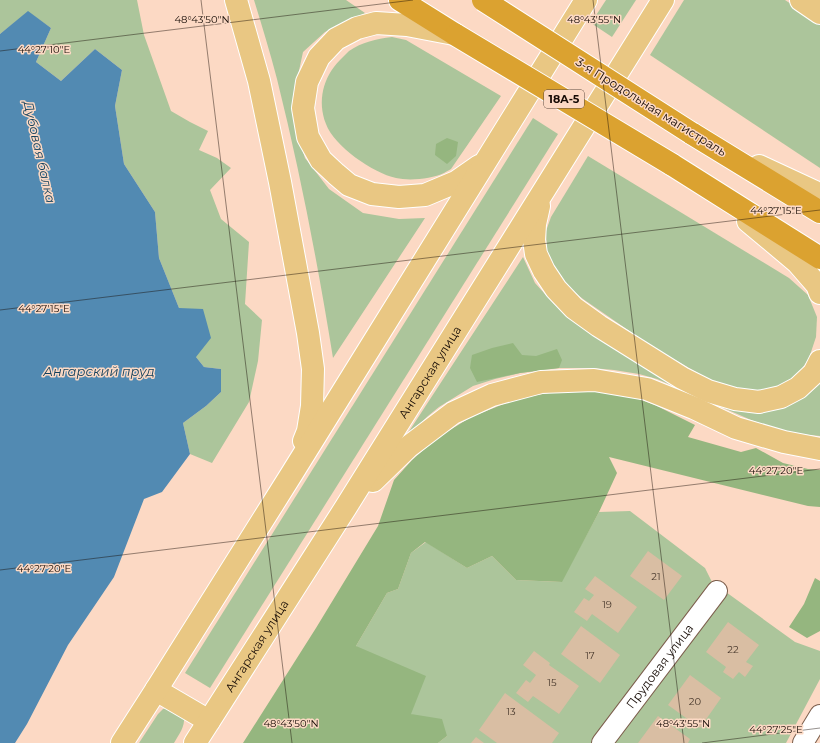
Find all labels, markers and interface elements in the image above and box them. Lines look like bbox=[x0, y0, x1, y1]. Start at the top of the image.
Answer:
text: 48°43'50"N bbox=[174, 13, 230, 26]
text: 48°43'55"N bbox=[567, 13, 621, 26]
text: 44°27'10"E bbox=[18, 43, 71, 56]
street label: 3-я Продольная магистраль bbox=[573, 54, 730, 159]
road number: 18А-5 bbox=[544, 90, 584, 108]
water label: Дубовая балка bbox=[20, 98, 60, 205]
text: 44°27'15"E bbox=[750, 204, 802, 217]
text: 44°27'15"E bbox=[18, 302, 70, 315]
street label: Ангарская улица bbox=[395, 323, 464, 421]
water label: Ангарский пруд bbox=[42, 363, 155, 379]
text: 44°27'20"E bbox=[749, 464, 803, 477]
text: 44°27'20"E bbox=[17, 562, 71, 575]
house number: 21 bbox=[651, 570, 661, 583]
street label: Ангарская улица bbox=[222, 597, 292, 695]
house number: 19 bbox=[602, 598, 612, 611]
street label: Прудовая улица bbox=[623, 621, 696, 711]
house number: 22 bbox=[727, 643, 739, 656]
house number: 17 bbox=[585, 649, 595, 662]
house number: 15 bbox=[547, 676, 557, 689]
house number: 20 bbox=[689, 695, 702, 708]
house number: 13 bbox=[506, 705, 516, 718]
text: 48°43'50"N bbox=[263, 717, 319, 730]
text: 48°43'55"N bbox=[656, 717, 710, 730]
text: 44°27'25"E bbox=[749, 723, 803, 736]

